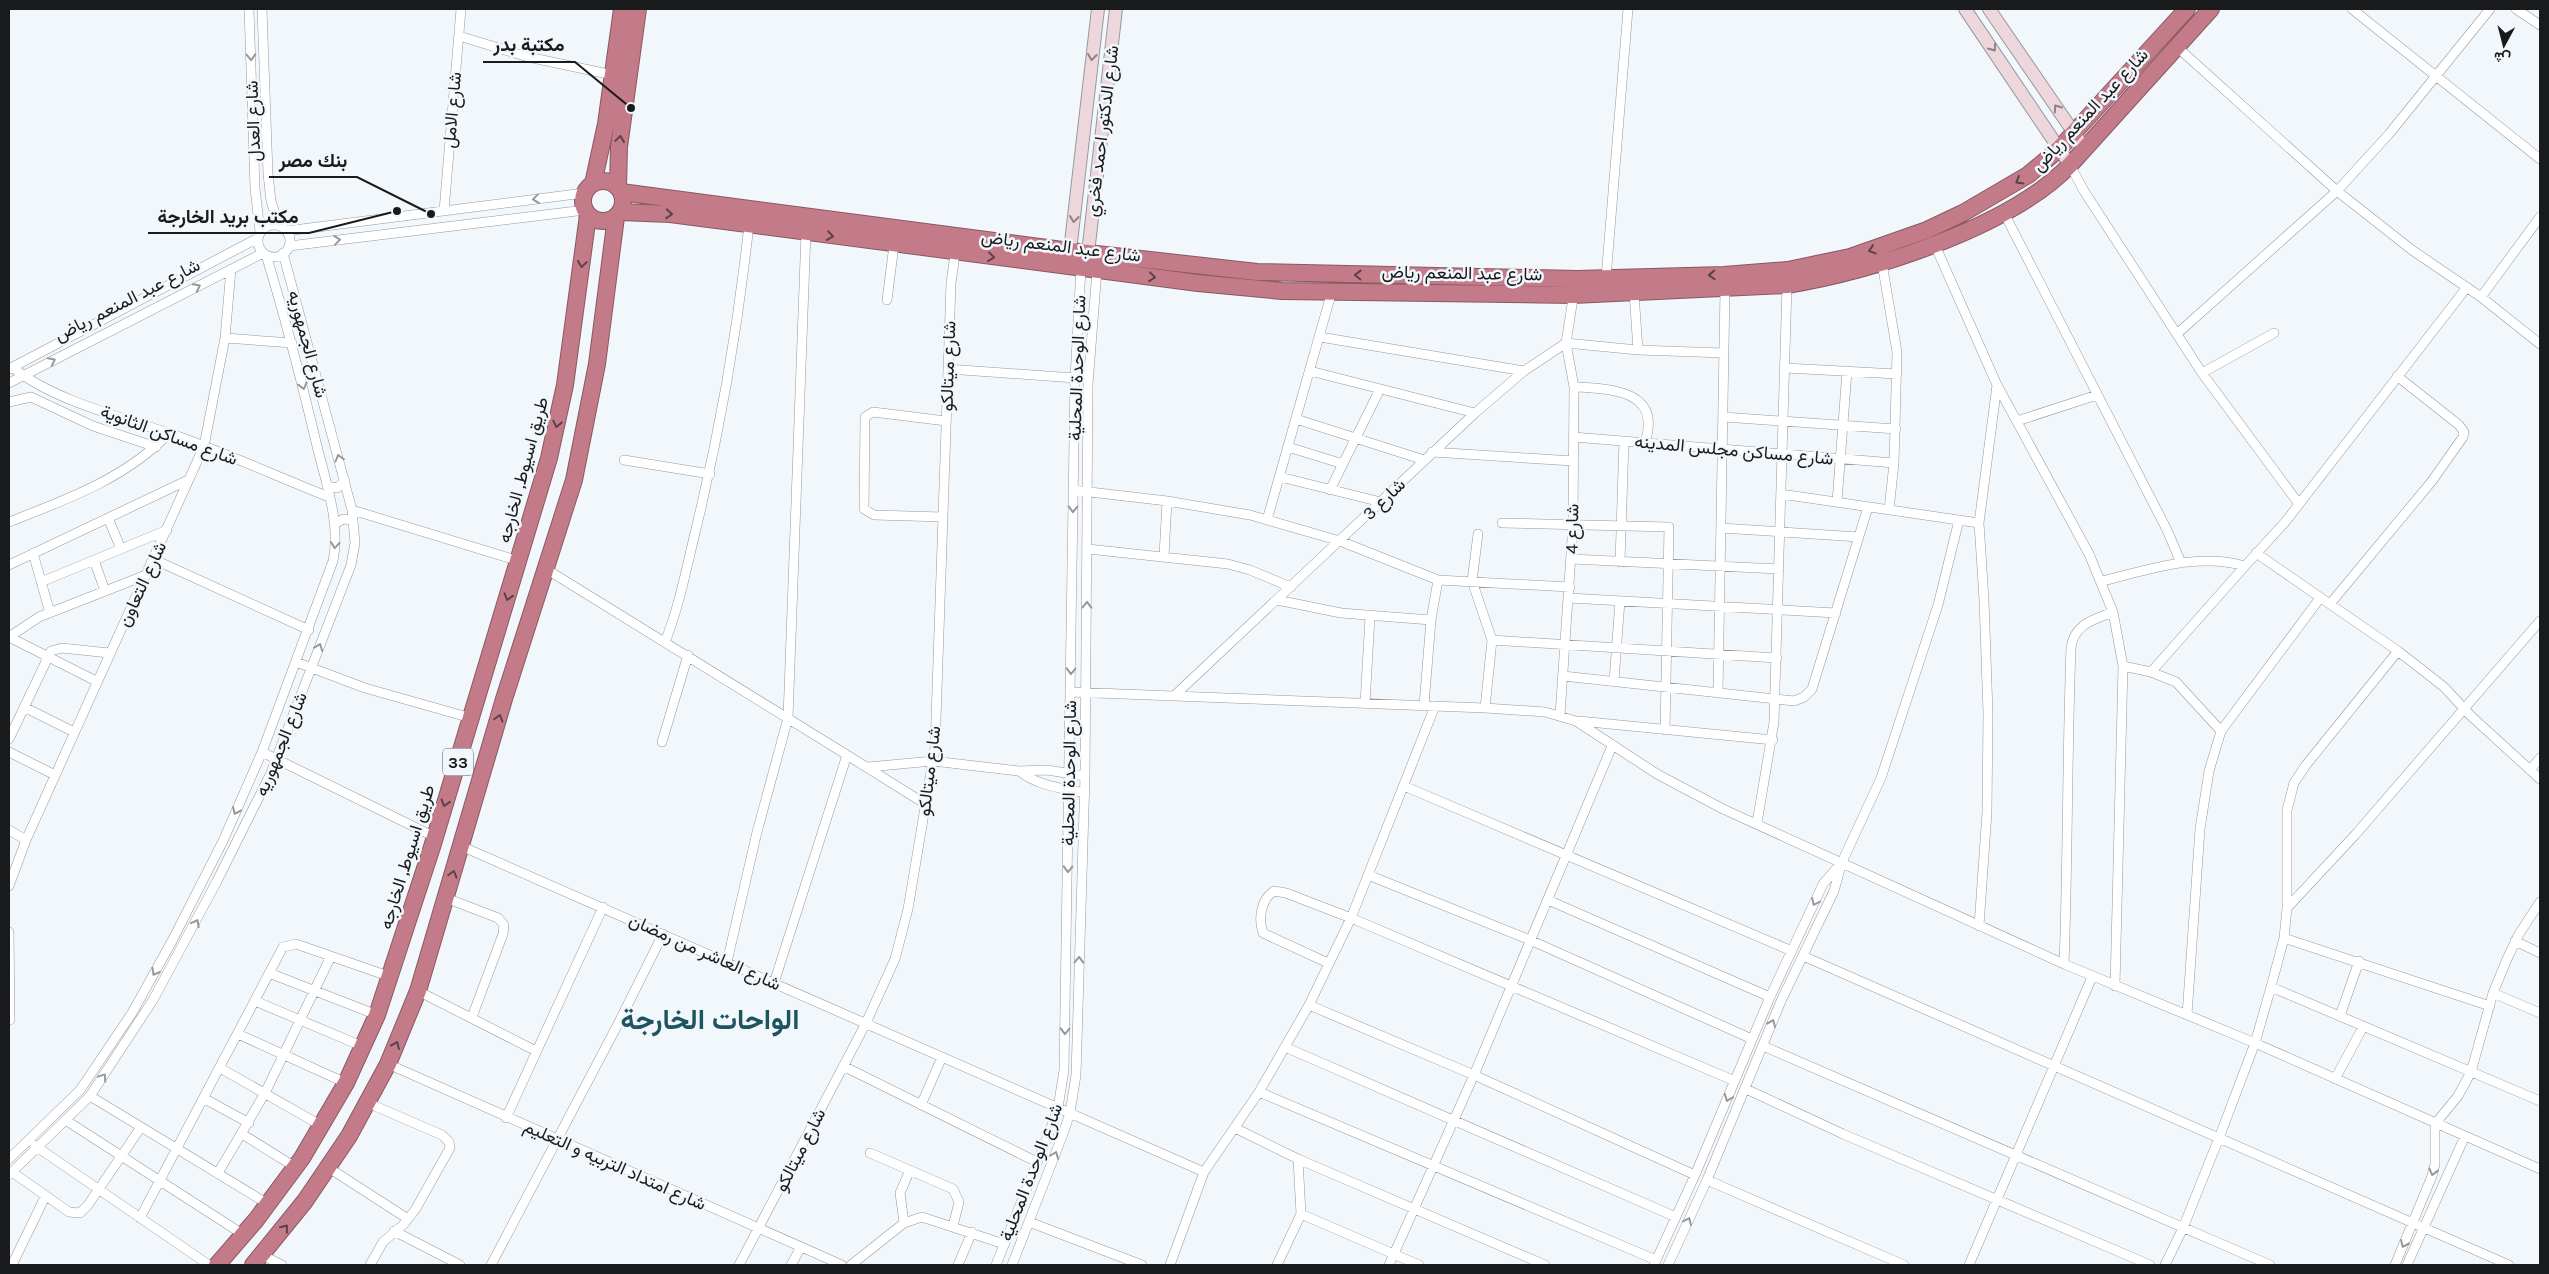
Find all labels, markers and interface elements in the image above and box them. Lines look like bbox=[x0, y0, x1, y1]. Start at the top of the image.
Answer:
north arrow bbox=[2479, 20, 2529, 70]
callout: مكتبة بدر bbox=[483, 28, 575, 62]
text: مكتبة بدر bbox=[492, 34, 565, 57]
one-way arrow bbox=[1987, 43, 1996, 52]
street label: شارع الدكتور احمد فخري bbox=[1081, 44, 1127, 219]
street label: شارع عبد المنعم رياض bbox=[2027, 44, 2154, 177]
text: ش bbox=[2493, 48, 2512, 67]
one-way arrow bbox=[1087, 53, 1098, 61]
one-way arrow bbox=[246, 54, 256, 62]
street label: شارع الامل bbox=[438, 71, 467, 149]
street label: شارع العدل bbox=[241, 80, 266, 162]
one-way arrow bbox=[2054, 104, 2063, 114]
one-way arrow bbox=[615, 134, 625, 143]
callout: بنك مصر bbox=[269, 143, 357, 177]
text: بنك مصر bbox=[278, 150, 347, 173]
one-way arrow bbox=[2015, 174, 2024, 184]
one-way arrow bbox=[531, 194, 540, 204]
callout: مكتب بريد الخارجة bbox=[148, 199, 309, 233]
text: مكتب بريد الخارجة bbox=[157, 206, 299, 229]
one-way arrow bbox=[665, 208, 673, 219]
one-way arrow bbox=[1069, 215, 1080, 223]
street label: شارع عبد المنعم رياض bbox=[980, 225, 1142, 268]
one-way arrow bbox=[826, 230, 834, 241]
one-way arrow bbox=[333, 235, 341, 246]
one-way arrow bbox=[1869, 244, 1877, 254]
one-way arrow bbox=[987, 251, 995, 262]
street label: شارع عبد المنعم رياض bbox=[50, 254, 204, 347]
one-way arrow bbox=[577, 259, 587, 268]
street label: شارع عبد المنعم رياض bbox=[1381, 261, 1542, 286]
one-way arrow bbox=[1353, 270, 1361, 280]
one-way arrow bbox=[1708, 270, 1716, 280]
one-way arrow bbox=[1149, 271, 1157, 282]
one-way arrow bbox=[192, 283, 201, 293]
street label: شارع الجمهوريه bbox=[282, 288, 333, 400]
street label: شارع الوحدة المحلية bbox=[1063, 295, 1092, 441]
street label: شارع ميتالكو bbox=[935, 320, 962, 412]
one-way arrow bbox=[47, 357, 56, 367]
one-way arrow bbox=[297, 382, 308, 391]
street label: طريق اسيوط, الخارجه bbox=[493, 395, 553, 545]
street label: شارع مساكن الثانوية bbox=[97, 400, 241, 471]
one-way arrow bbox=[552, 420, 563, 429]
street label: شارع مساكن مجلس المدينه bbox=[1634, 430, 1834, 471]
one-way arrow bbox=[334, 453, 345, 462]
street label: شارع 3 bbox=[1358, 473, 1411, 525]
street label: شارع 4 bbox=[1561, 504, 1584, 554]
one-way arrow bbox=[1068, 506, 1078, 513]
street label: شارع التعاون bbox=[113, 538, 172, 631]
one-way arrow bbox=[330, 541, 341, 549]
one-way arrow bbox=[503, 593, 513, 601]
one-way arrow bbox=[1082, 601, 1092, 609]
one-way arrow bbox=[313, 643, 323, 652]
one-way arrow bbox=[1065, 668, 1076, 676]
street label: شارع الجمهوريه bbox=[250, 689, 313, 800]
street label: شارع الوحدة المحلية bbox=[1057, 700, 1082, 846]
one-way arrow bbox=[493, 715, 503, 723]
street label: شارع ميتالكو bbox=[913, 725, 946, 817]
road number: 33 bbox=[443, 749, 473, 776]
street label: طريق اسيوط, الخارجه bbox=[375, 782, 439, 932]
one-way arrow bbox=[441, 798, 451, 807]
one-way arrow bbox=[231, 806, 242, 815]
one-way arrow bbox=[1063, 866, 1073, 873]
one-way arrow bbox=[447, 871, 457, 879]
one-way arrow bbox=[1810, 897, 1821, 906]
street label: شارع العاشر من رمضان bbox=[625, 909, 784, 996]
one-way arrow bbox=[189, 919, 199, 928]
one-way arrow bbox=[1074, 956, 1084, 964]
one-way arrow bbox=[151, 967, 161, 976]
district label: الواحات الخارجة bbox=[621, 1003, 799, 1037]
one-way arrow bbox=[1766, 1019, 1777, 1028]
one-way arrow bbox=[1060, 1028, 1070, 1036]
one-way arrow bbox=[390, 1041, 401, 1050]
one-way arrow bbox=[97, 1073, 106, 1083]
one-way arrow bbox=[1724, 1094, 1734, 1102]
street label: شارع الوحدة المحلية bbox=[995, 1100, 1068, 1244]
street label: شارع ميتالكو bbox=[770, 1105, 831, 1196]
street label: شارع امتداد التربيه و التعليم bbox=[520, 1115, 710, 1216]
one-way arrow bbox=[1049, 1151, 1059, 1160]
one-way arrow bbox=[2428, 1168, 2438, 1176]
one-way arrow bbox=[1682, 1217, 1692, 1226]
one-way arrow bbox=[279, 1225, 287, 1234]
one-way arrow bbox=[2399, 1239, 2410, 1248]

